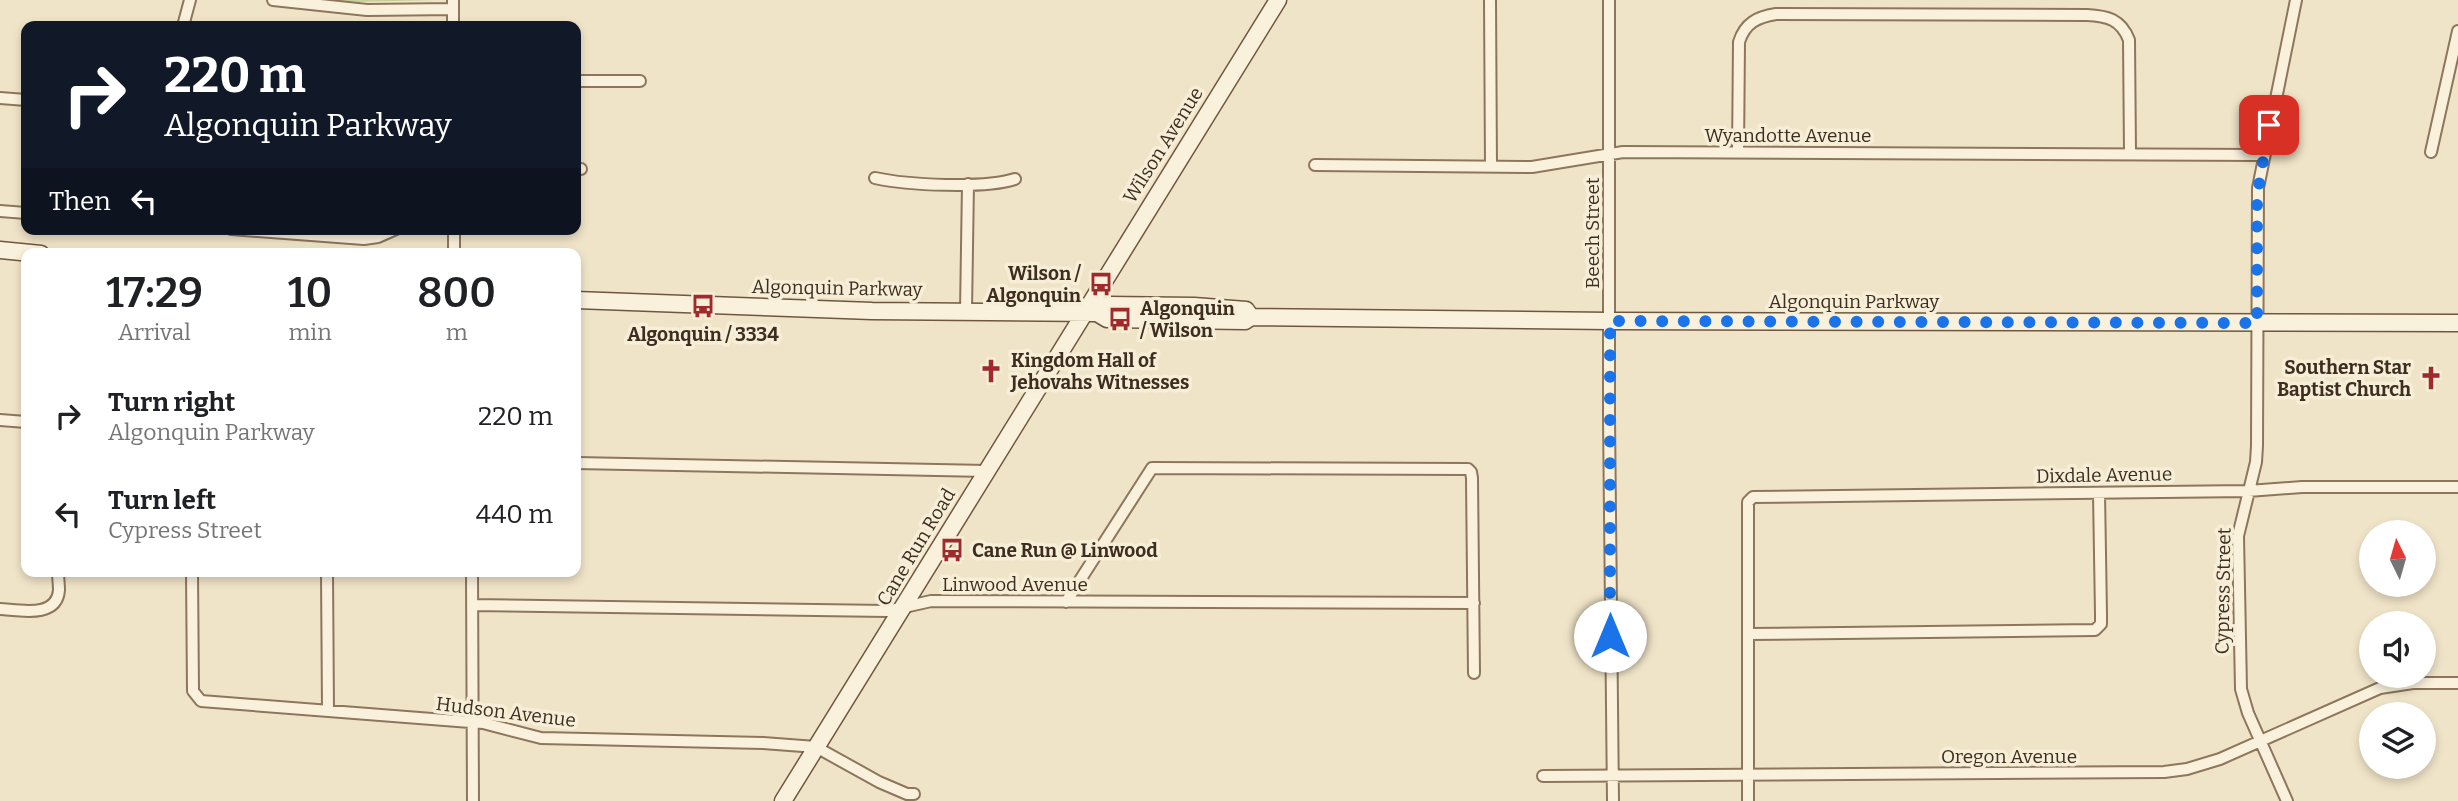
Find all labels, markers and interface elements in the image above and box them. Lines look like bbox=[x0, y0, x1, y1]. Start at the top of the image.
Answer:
text: 220 m bbox=[164, 46, 306, 105]
icon: right bbox=[49, 49, 140, 140]
street label: Wilson Avenue bbox=[1118, 83, 1208, 207]
pin bbox=[2239, 95, 2299, 155]
text: Algonquin Parkway bbox=[164, 106, 452, 144]
icon: arrive bbox=[2250, 106, 2288, 144]
street label: Wyandotte Avenue bbox=[1704, 124, 1872, 147]
street label: Beech Street bbox=[1581, 177, 1604, 289]
icon: left bbox=[125, 182, 163, 220]
text: Then bbox=[49, 186, 111, 217]
place label: Wilson / Algonquin bbox=[986, 262, 1082, 307]
text: 17:29 bbox=[106, 268, 203, 318]
text: 10 bbox=[288, 268, 332, 318]
text: 800 bbox=[417, 268, 496, 318]
bus stop icon: Wilson / Algonquin bbox=[1087, 270, 1115, 298]
street label: Algonquin Parkway bbox=[751, 275, 924, 301]
street label: Algonquin Parkway bbox=[1769, 290, 1940, 313]
bus stop icon: Algonquin / 3334 bbox=[689, 292, 717, 320]
place label: Algonquin / Wilson bbox=[1139, 297, 1235, 342]
bus stop icon: Algonquin / Wilson bbox=[1106, 305, 1134, 333]
text: Arrival bbox=[118, 318, 191, 346]
text: min bbox=[288, 318, 332, 346]
text: m bbox=[446, 318, 468, 346]
place label: Algonquin / 3334 bbox=[627, 323, 779, 346]
place label: Kingdom Hall of Jehovahs Witnesses bbox=[1010, 349, 1189, 394]
place label: Southern Star Baptist Church bbox=[2277, 356, 2411, 401]
church icon: Kingdom Hall of Jehovahs Witnesses bbox=[977, 357, 1005, 385]
church icon: Southern Star Baptist Church bbox=[2417, 364, 2445, 392]
text: Turn right bbox=[108, 387, 235, 418]
icon: right bbox=[49, 397, 87, 435]
text: 220 m bbox=[478, 401, 553, 432]
text: Algonquin Parkway bbox=[108, 418, 315, 446]
street label: Dixdale Avenue bbox=[2036, 462, 2172, 488]
street label: Cane Run Road bbox=[872, 484, 960, 610]
text: Turn left bbox=[108, 485, 216, 516]
icon: left bbox=[49, 495, 87, 533]
text: 440 m bbox=[476, 499, 553, 530]
text: Cypress Street bbox=[108, 516, 262, 544]
north arrow bbox=[2359, 520, 2436, 597]
map controls bbox=[2359, 520, 2436, 779]
street label: Cypress Street bbox=[2210, 527, 2236, 655]
bus stop icon: Cane Run @ Linwood bbox=[938, 536, 966, 564]
place label: Cane Run @ Linwood bbox=[972, 539, 1158, 562]
street label: Linwood Avenue bbox=[942, 573, 1088, 596]
position arrow bbox=[1573, 599, 1647, 673]
button: sound bbox=[2359, 611, 2436, 688]
street label: Hudson Avenue bbox=[435, 692, 577, 732]
button: layers bbox=[2359, 702, 2436, 779]
street label: Oregon Avenue bbox=[1941, 745, 2077, 768]

